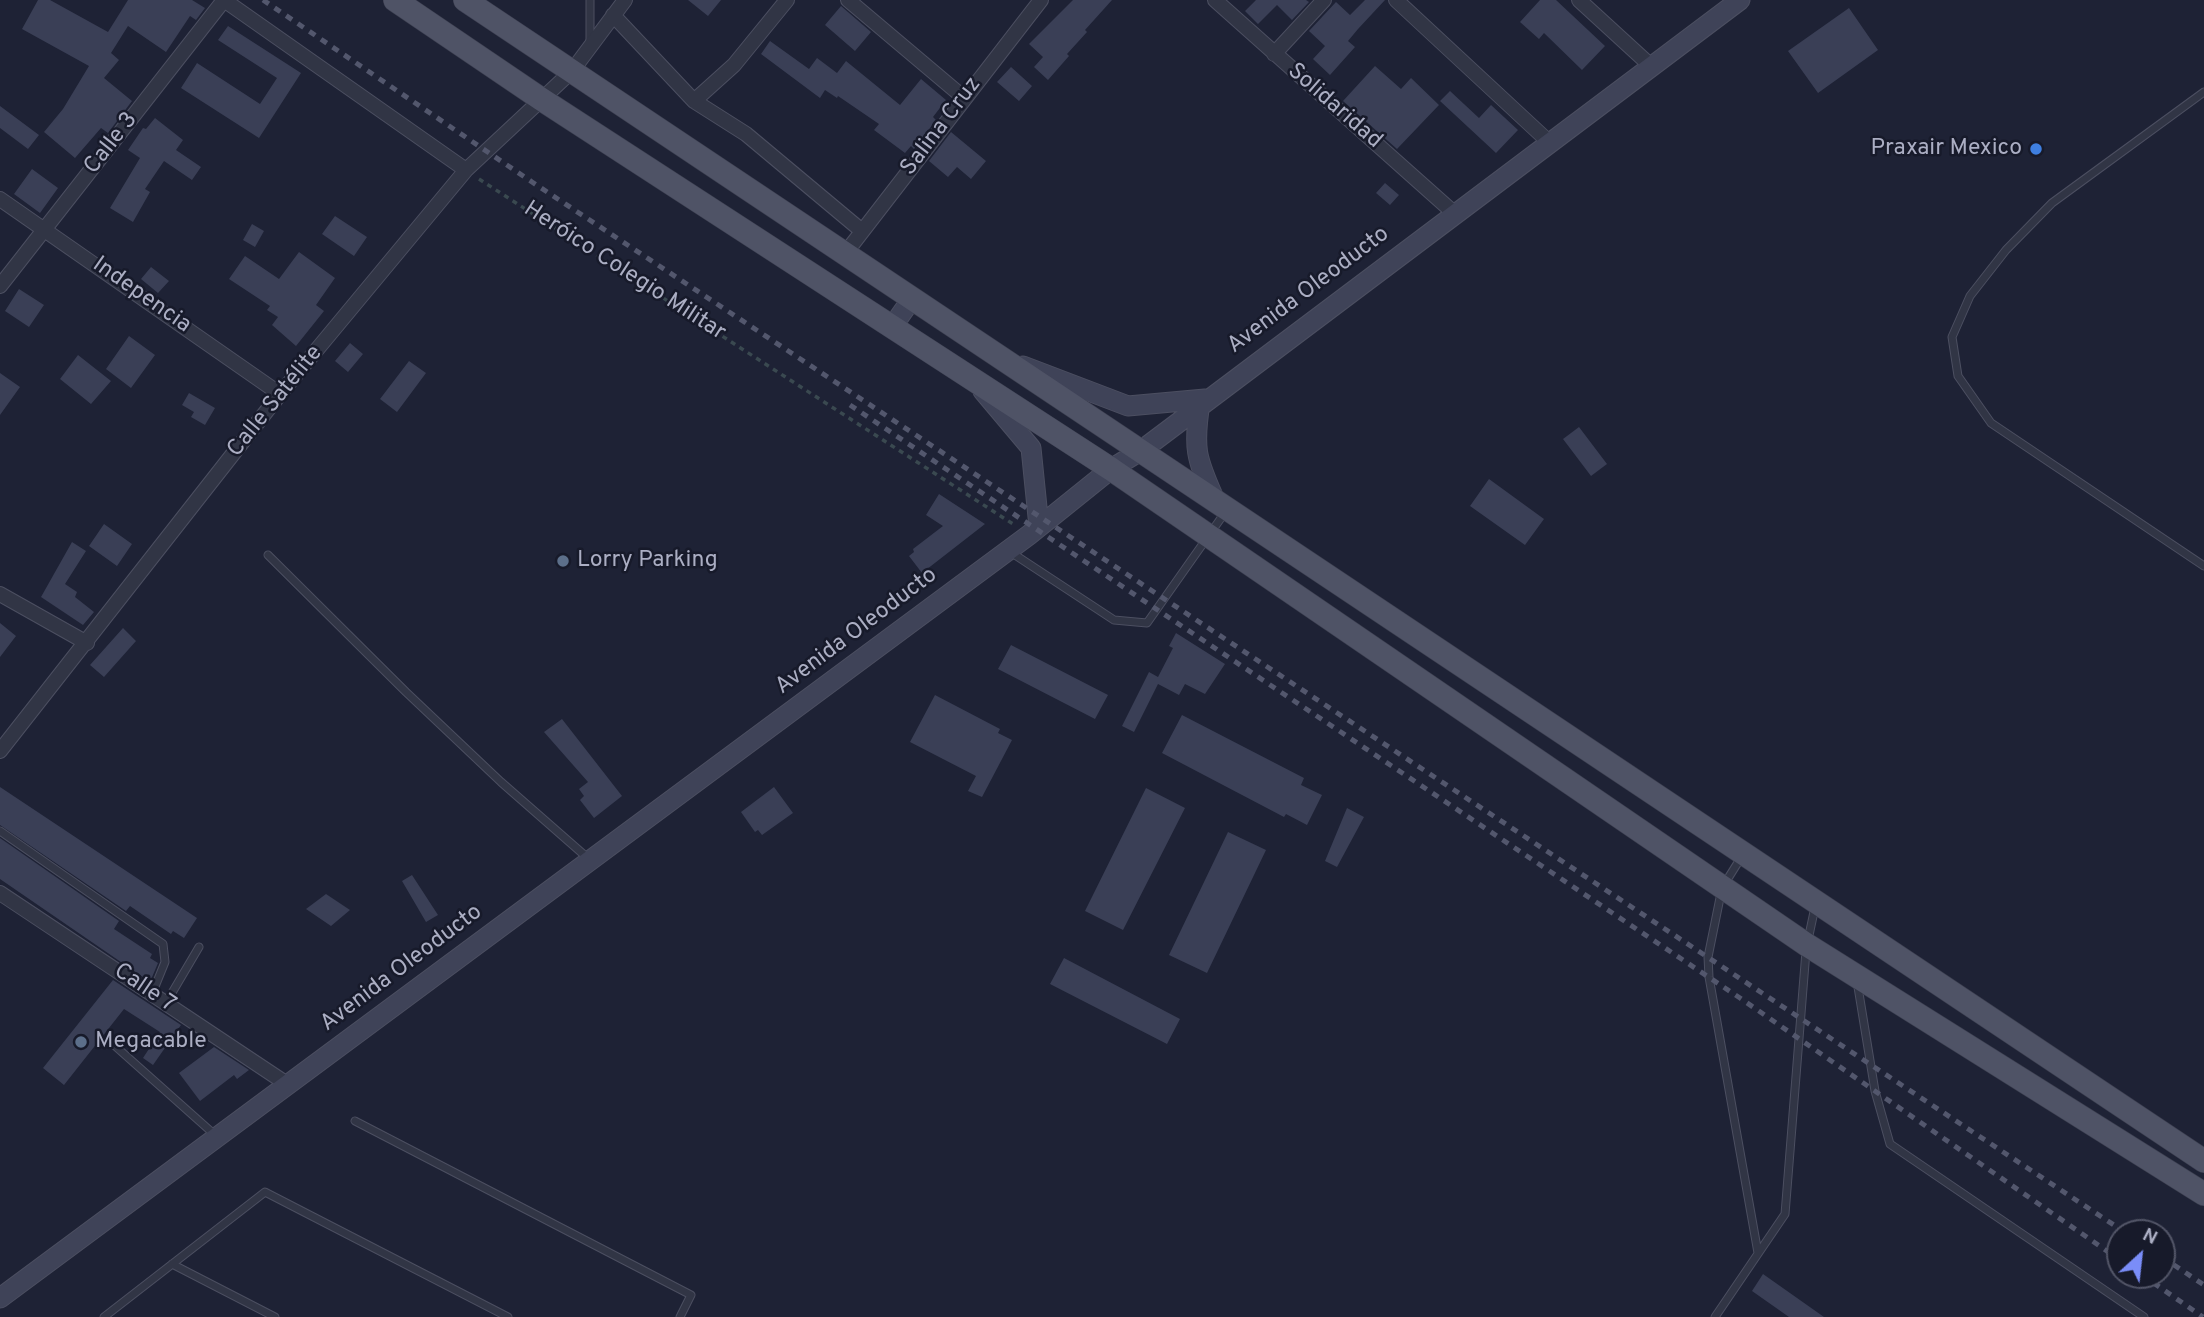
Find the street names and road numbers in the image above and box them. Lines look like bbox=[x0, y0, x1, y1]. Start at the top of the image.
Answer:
street label: Solidaridad bbox=[1281, 58, 1387, 156]
street label: Salina Cruz bbox=[896, 72, 988, 182]
street label: Calle 3 bbox=[79, 108, 145, 180]
street label: Heróico Colegio Militar bbox=[518, 196, 730, 348]
street label: Avenida Oleoducto bbox=[1223, 221, 1395, 361]
street label: Indepencia bbox=[86, 252, 196, 340]
street label: Calle Satélite bbox=[223, 341, 329, 463]
street label: Avenida Oleoducto bbox=[771, 562, 943, 702]
street label: Avenida Oleoducto bbox=[316, 899, 488, 1039]
street label: Calle 7 bbox=[108, 958, 180, 1020]

